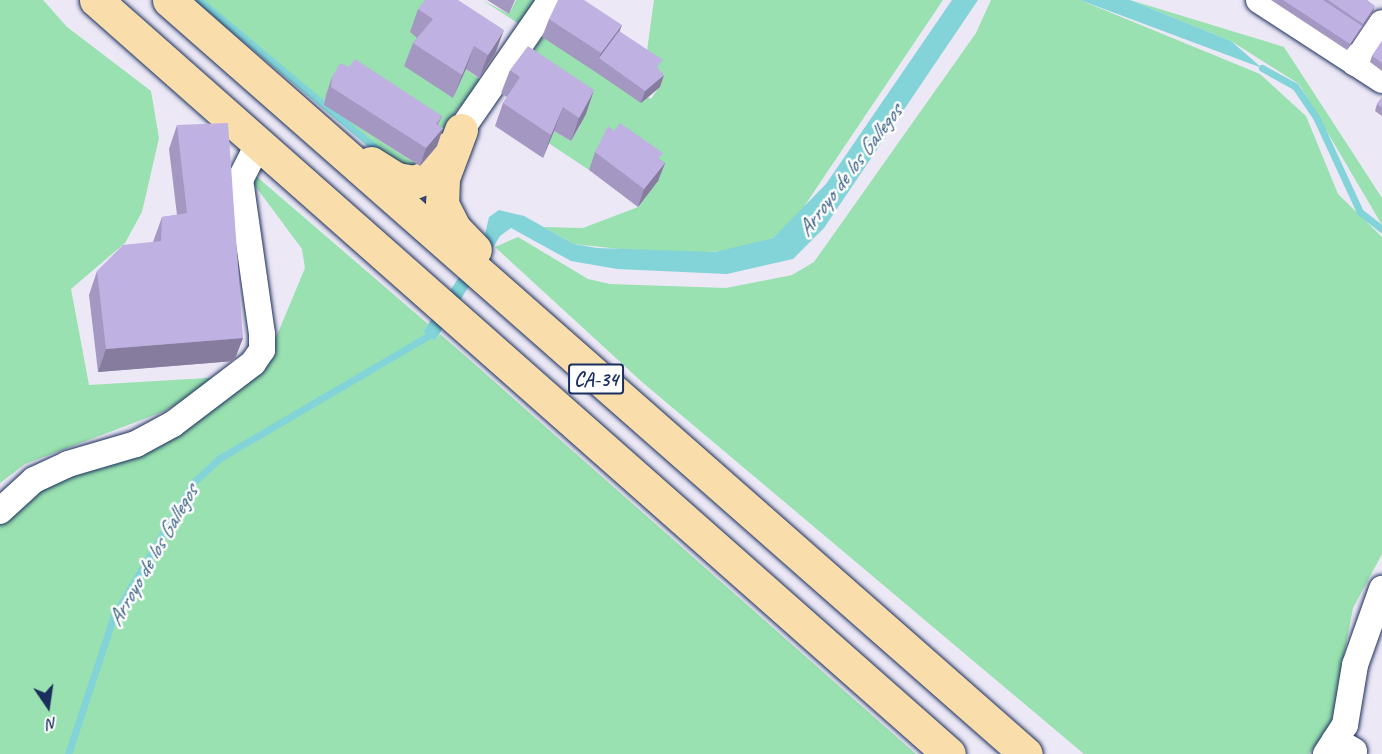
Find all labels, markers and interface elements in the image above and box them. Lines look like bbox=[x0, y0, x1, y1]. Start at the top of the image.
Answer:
water label: Arroyo de los Gallegos bbox=[792, 100, 908, 242]
road number: CA-34 bbox=[568, 362, 624, 396]
water label: Arroyo de los Gallegos bbox=[102, 481, 204, 631]
north arrow bbox=[18, 676, 78, 736]
text: N bbox=[45, 713, 59, 734]

